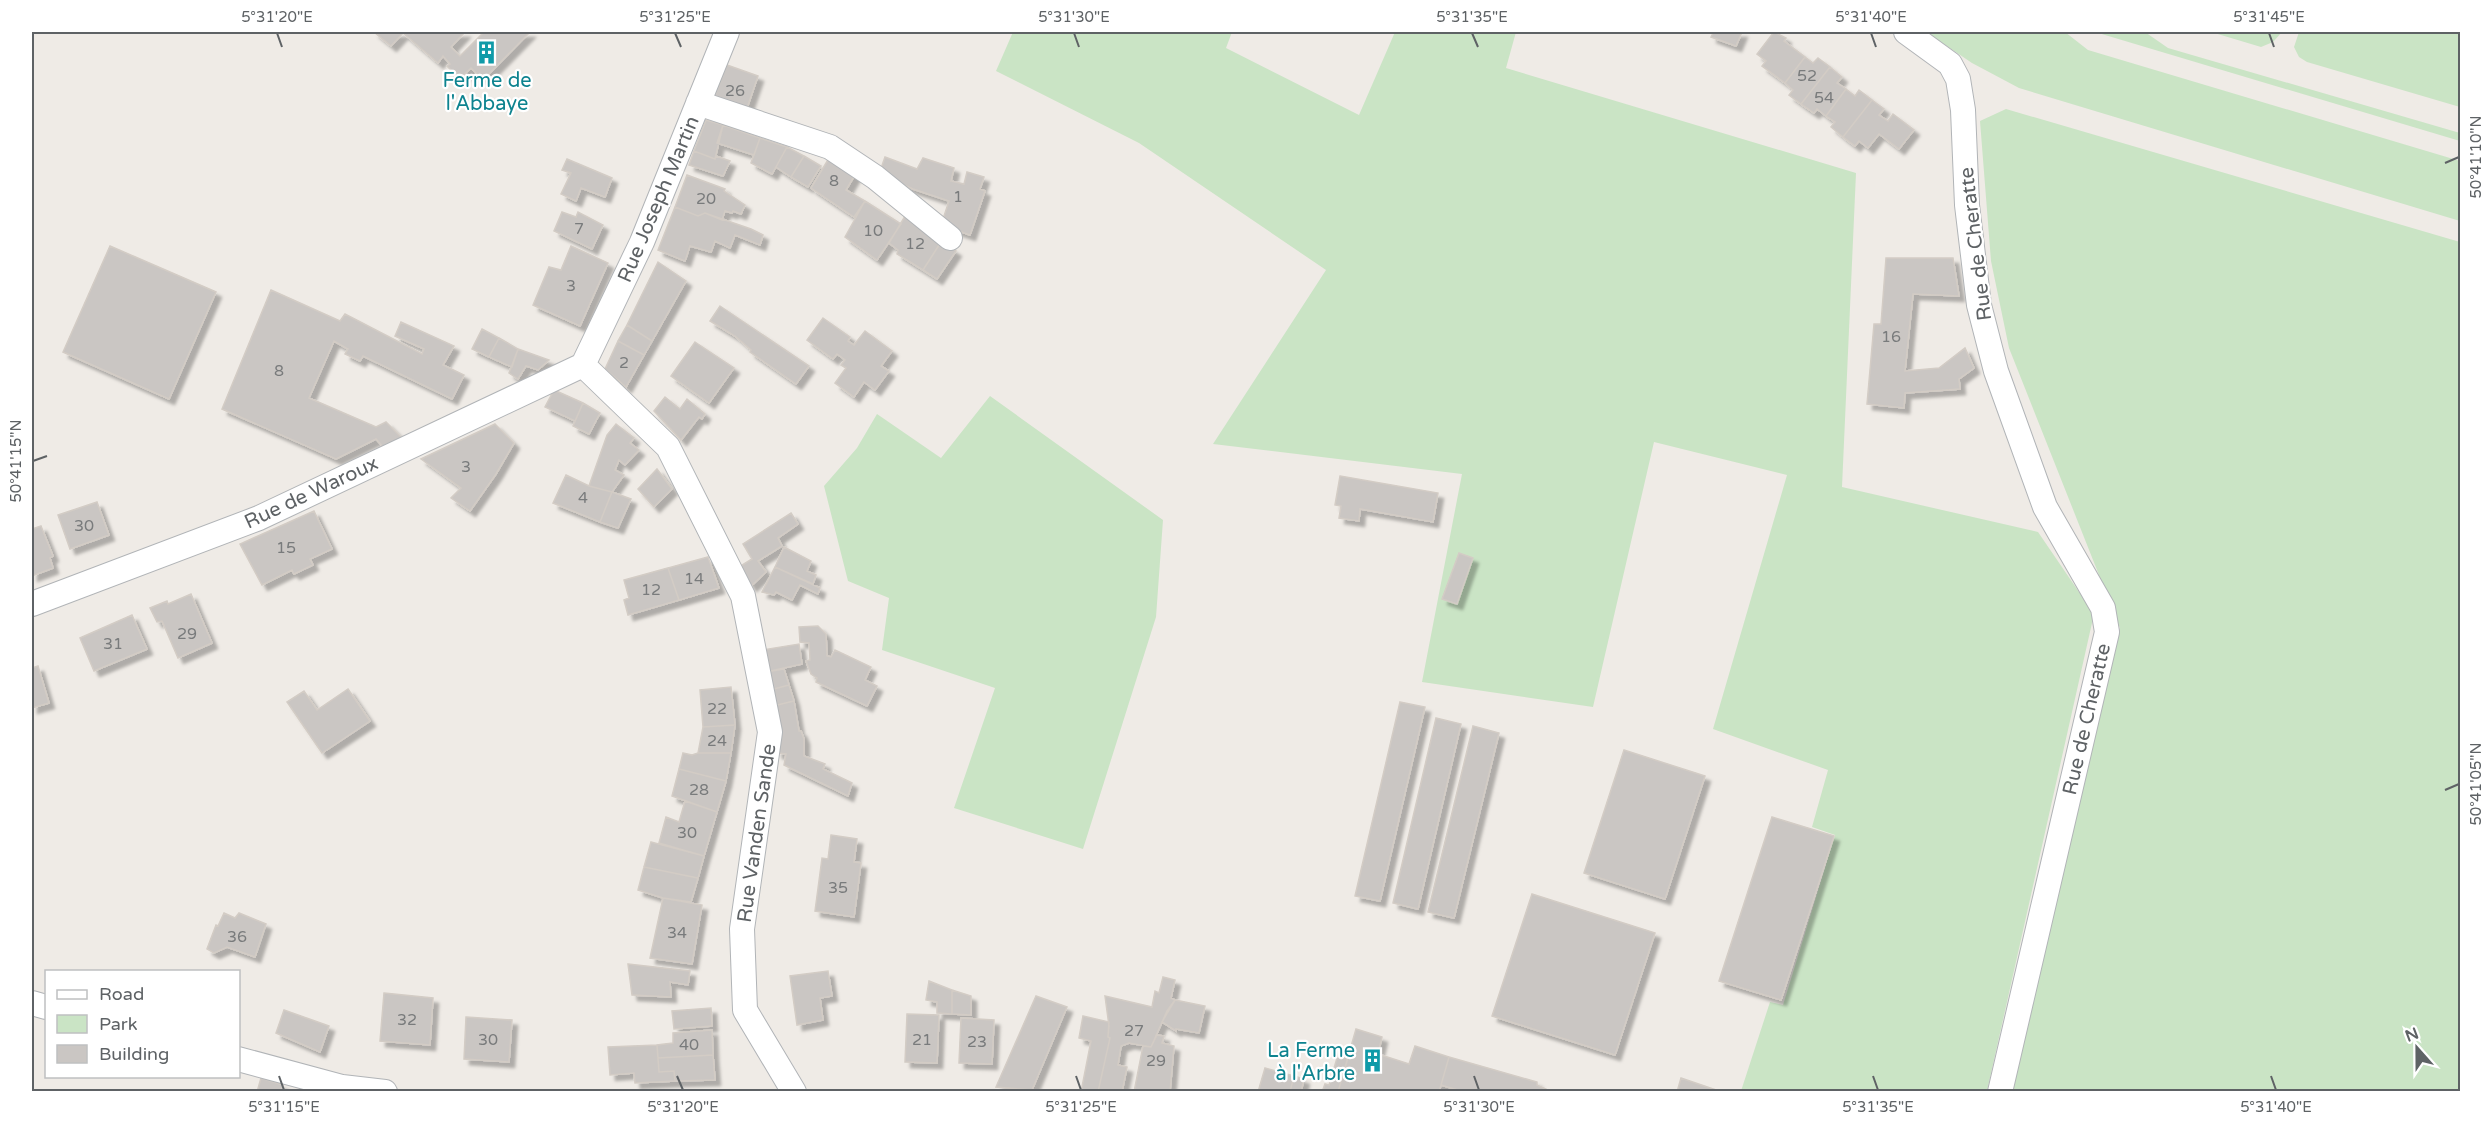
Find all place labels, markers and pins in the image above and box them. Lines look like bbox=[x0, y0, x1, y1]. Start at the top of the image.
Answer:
building icon: Ferme de l'Abbaye bbox=[474, 39, 500, 65]
place label: Ferme de l'Abbaye bbox=[442, 69, 532, 116]
place label: La Ferme à l'Arbre bbox=[1267, 1039, 1355, 1086]
building icon: La Ferme à l'Arbre bbox=[1360, 1048, 1386, 1074]

